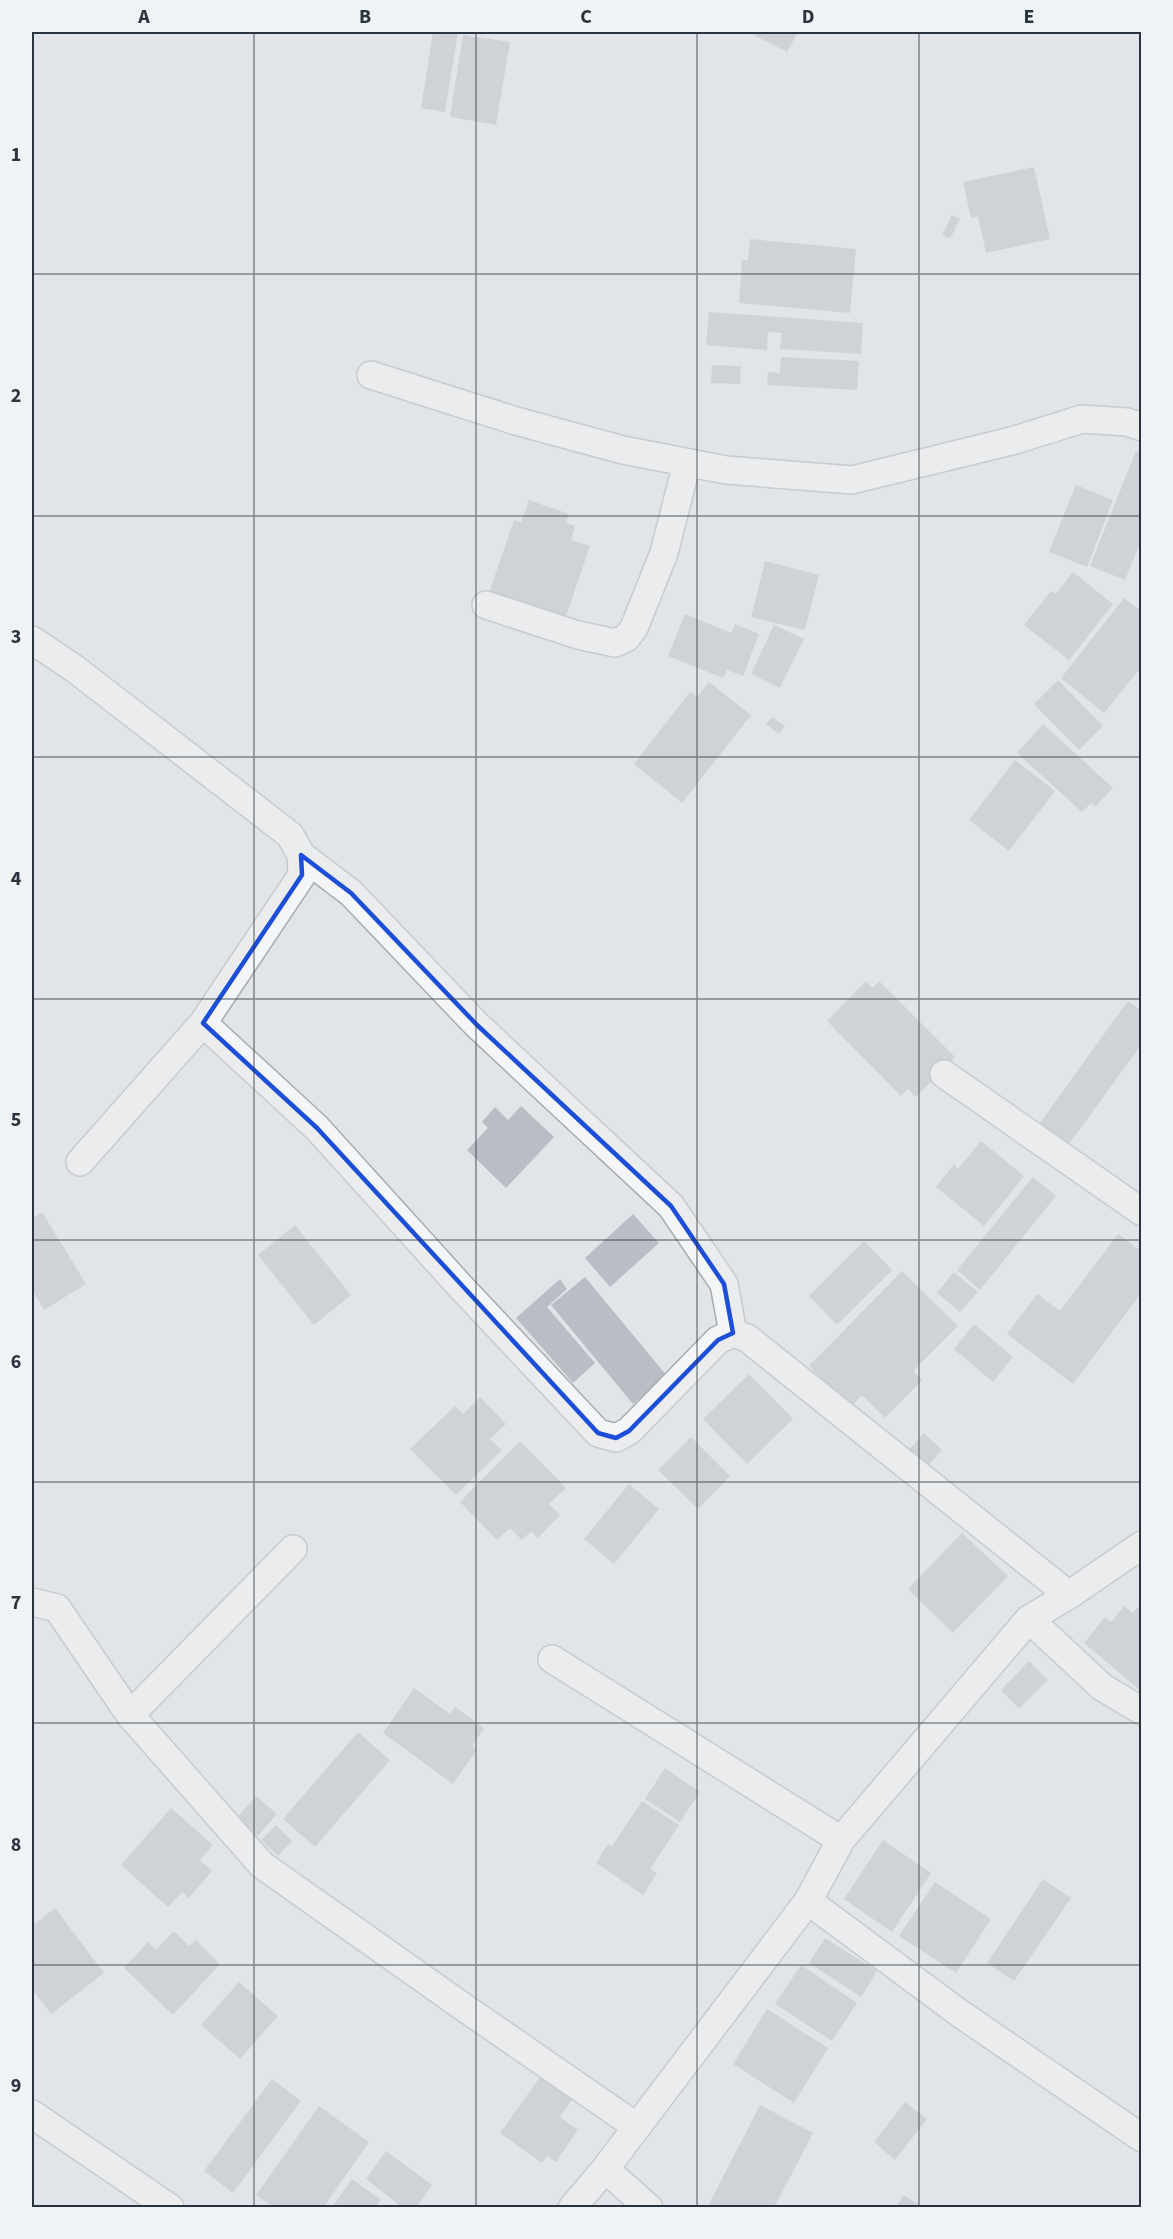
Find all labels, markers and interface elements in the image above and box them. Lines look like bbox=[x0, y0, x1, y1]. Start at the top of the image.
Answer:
text: A bbox=[137, 3, 150, 31]
text: B bbox=[359, 3, 371, 31]
text: C bbox=[580, 3, 592, 31]
text: D bbox=[802, 3, 814, 31]
text: E bbox=[1024, 3, 1034, 31]
text: 1 bbox=[11, 141, 21, 169]
text: 2 bbox=[11, 382, 21, 410]
text: 3 bbox=[11, 623, 21, 651]
text: 4 bbox=[11, 865, 22, 893]
text: 5 bbox=[11, 1106, 21, 1134]
text: 6 bbox=[11, 1348, 21, 1376]
text: 7 bbox=[11, 1589, 21, 1617]
text: 8 bbox=[11, 1831, 21, 1859]
text: 9 bbox=[11, 2072, 21, 2100]

